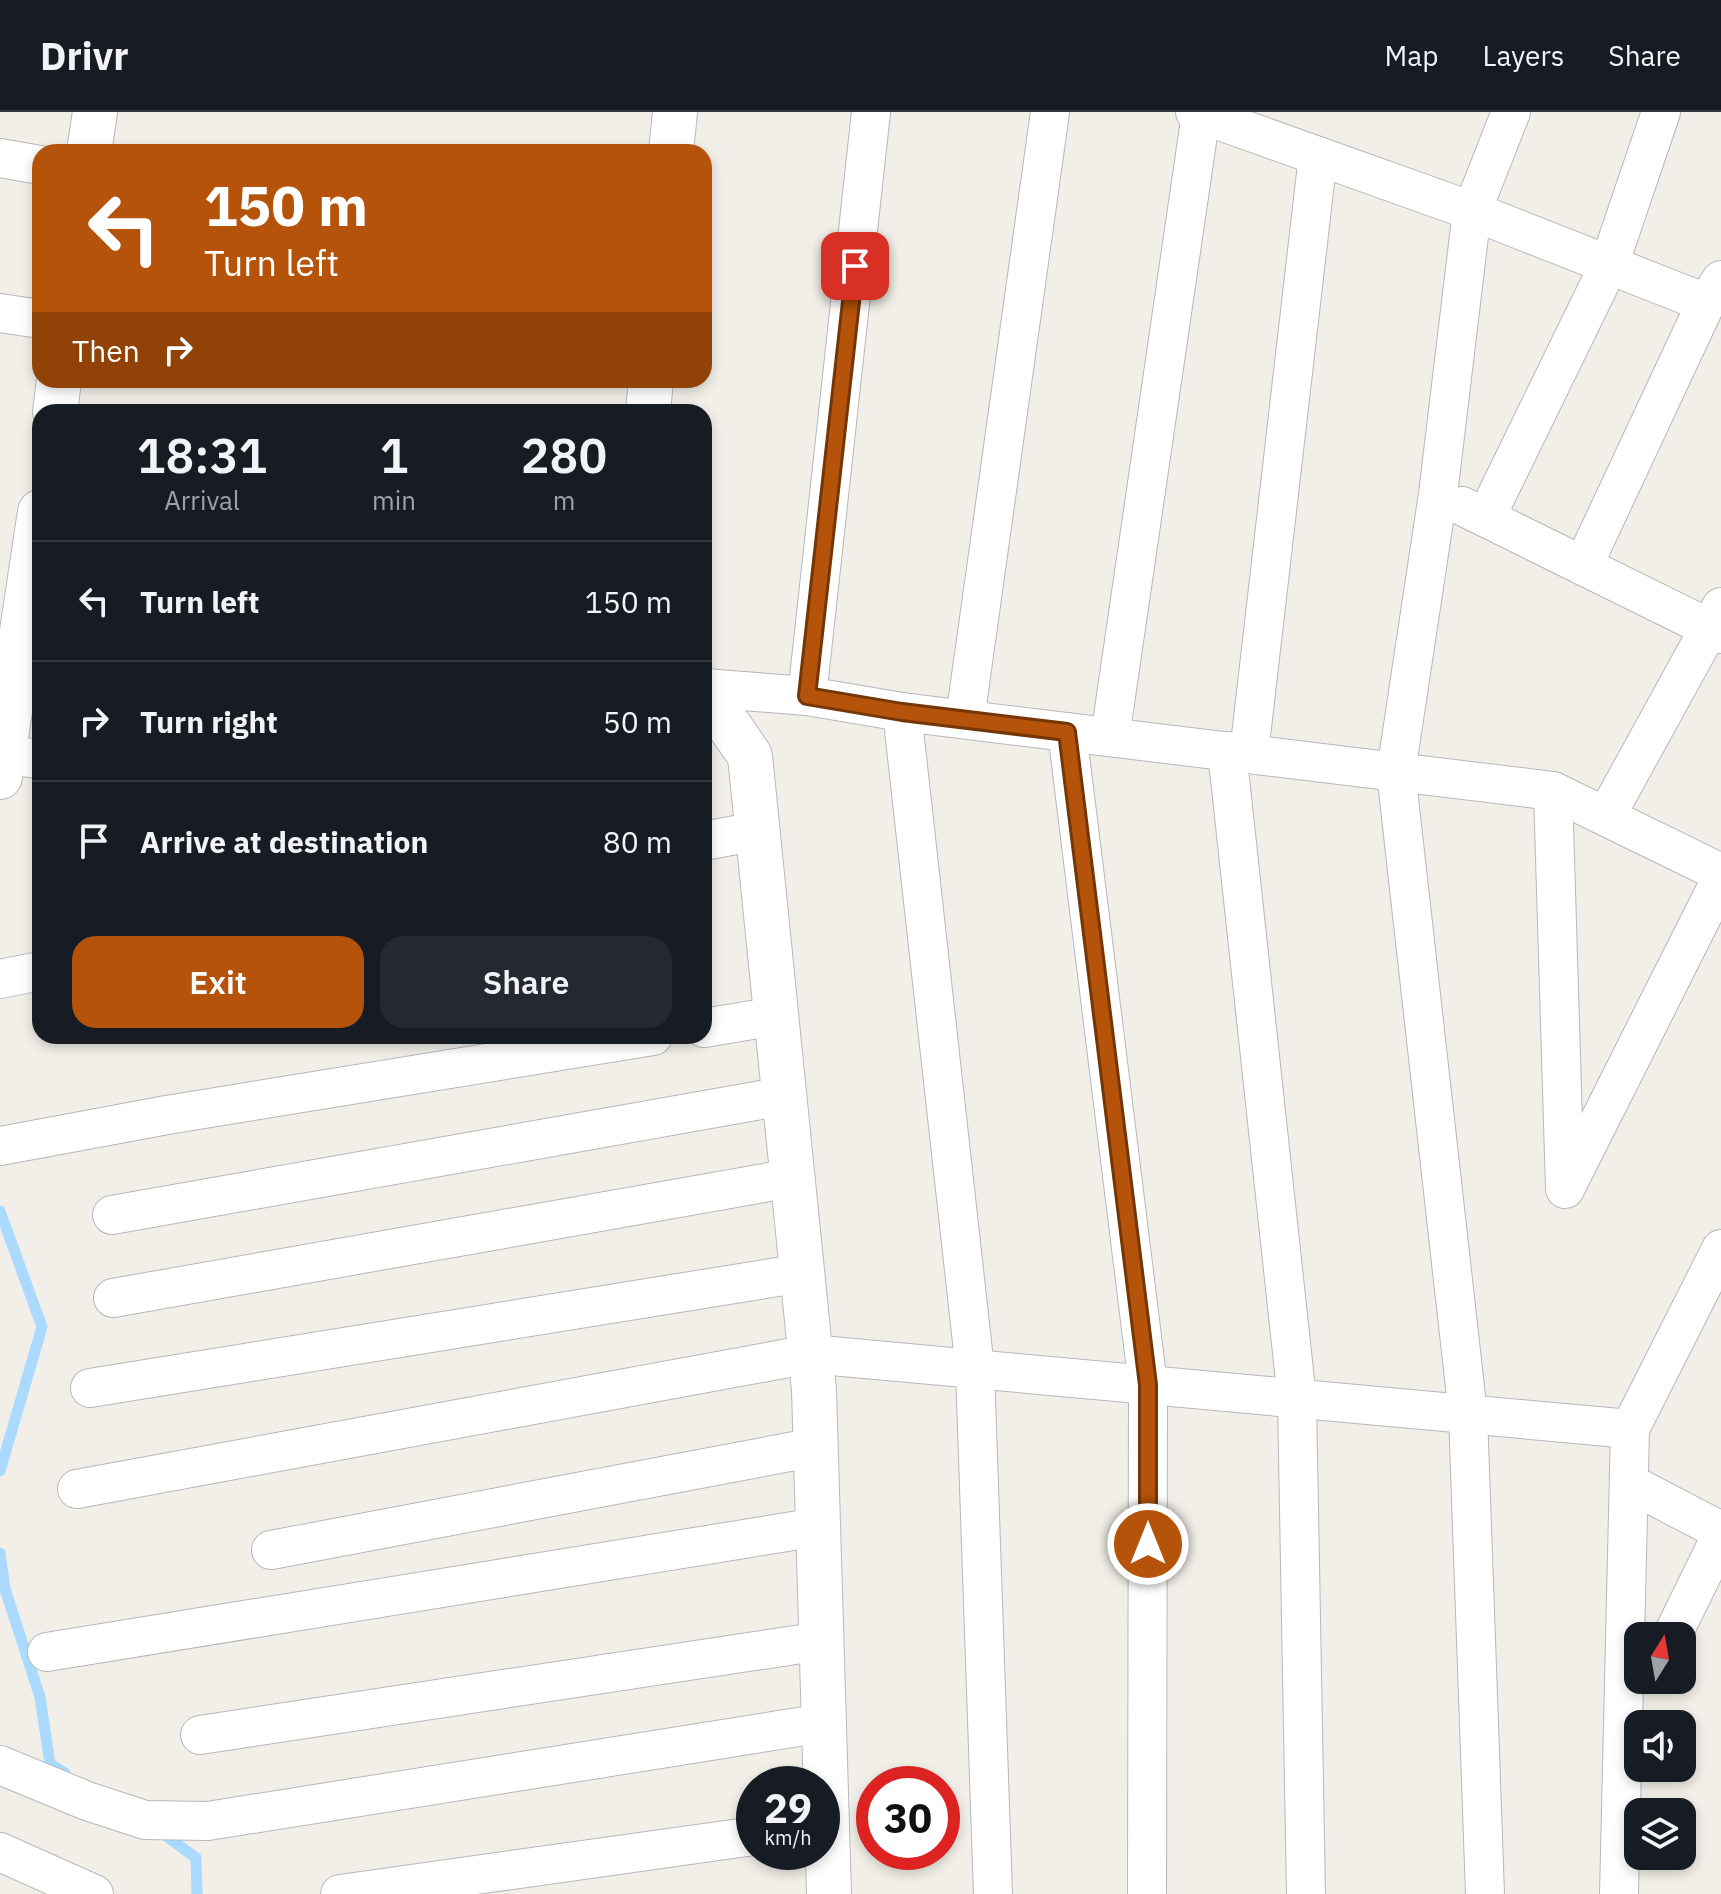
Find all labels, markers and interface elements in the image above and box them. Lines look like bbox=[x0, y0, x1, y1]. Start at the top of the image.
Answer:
text: Drivr bbox=[40, 31, 129, 80]
text: Map bbox=[1384, 37, 1438, 74]
text: Layers bbox=[1482, 37, 1564, 74]
text: Share bbox=[1608, 37, 1681, 74]
text: 150 m bbox=[204, 169, 368, 241]
icon: left bbox=[72, 176, 176, 280]
pin bbox=[821, 232, 889, 300]
text: Turn left bbox=[204, 239, 339, 286]
icon: arrive bbox=[833, 244, 877, 288]
icon: right bbox=[156, 328, 200, 372]
text: Then bbox=[72, 331, 140, 370]
text: 18:31 bbox=[137, 424, 267, 486]
text: 1 bbox=[380, 424, 408, 486]
text: 280 bbox=[521, 424, 607, 486]
text: Arrival bbox=[164, 483, 240, 517]
text: min bbox=[372, 483, 416, 517]
text: m bbox=[553, 483, 575, 517]
icon: left bbox=[72, 579, 116, 623]
text: Turn left bbox=[140, 582, 259, 621]
text: 150 m bbox=[585, 582, 672, 621]
icon: right bbox=[72, 699, 116, 743]
text: Turn right bbox=[140, 702, 278, 741]
text: 50 m bbox=[603, 702, 672, 741]
icon: arrive bbox=[72, 819, 116, 863]
text: Arrive at destination bbox=[140, 822, 428, 861]
text: 80 m bbox=[603, 822, 672, 861]
button: Exit bbox=[72, 936, 364, 1028]
button: Share bbox=[380, 936, 672, 1028]
position arrow bbox=[1106, 1502, 1190, 1586]
north arrow bbox=[1624, 1622, 1696, 1694]
map controls bbox=[1624, 1622, 1696, 1870]
button: sound bbox=[1624, 1710, 1696, 1782]
speed limit sign: 30 bbox=[856, 1766, 960, 1870]
text: 29 bbox=[764, 1782, 812, 1834]
button: layers bbox=[1624, 1798, 1696, 1870]
text: km/h bbox=[764, 1824, 812, 1851]

